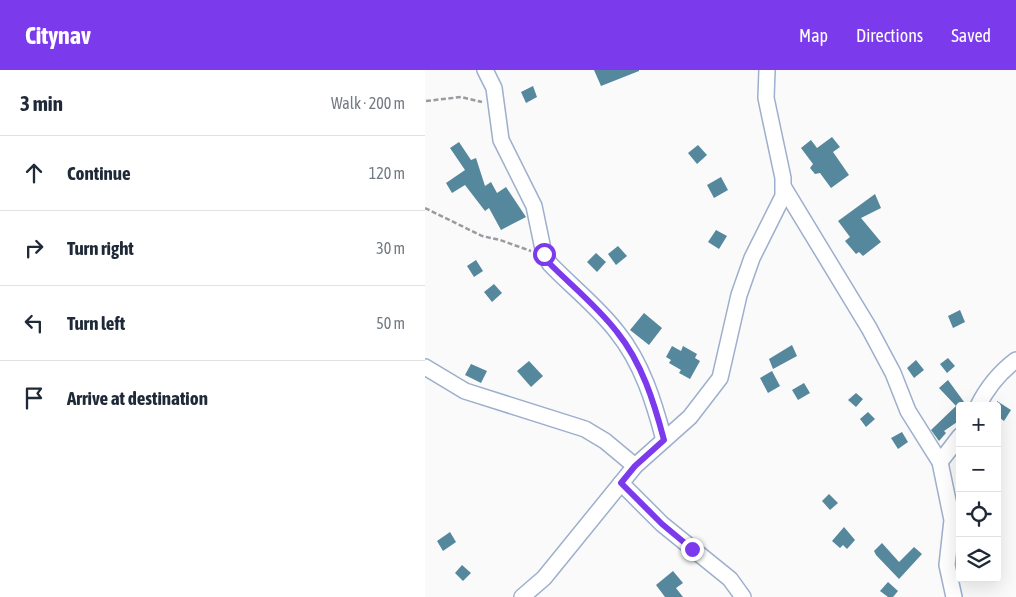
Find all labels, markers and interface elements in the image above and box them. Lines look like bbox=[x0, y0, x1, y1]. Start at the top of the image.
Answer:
text: Citynav bbox=[25, 22, 91, 49]
text: Map bbox=[799, 25, 828, 46]
text: Directions bbox=[856, 25, 923, 46]
text: Saved bbox=[951, 25, 991, 46]
text: 3 min bbox=[20, 91, 63, 115]
text: Walk · 200 m bbox=[331, 94, 405, 112]
icon: ahead bbox=[20, 159, 48, 187]
text: Continue bbox=[67, 162, 131, 184]
text: 120 m bbox=[369, 164, 405, 182]
icon: right bbox=[20, 234, 48, 262]
text: Turn right bbox=[67, 237, 134, 259]
text: 30 m bbox=[376, 239, 405, 257]
route start bbox=[533, 243, 556, 266]
icon: left bbox=[20, 309, 48, 337]
text: Turn left bbox=[67, 312, 125, 334]
text: 50 m bbox=[376, 314, 405, 332]
icon: arrive bbox=[20, 384, 48, 412]
text: Arrive at destination bbox=[67, 387, 208, 409]
map controls bbox=[956, 402, 1001, 582]
button: + bbox=[956, 402, 1001, 447]
button: − bbox=[956, 447, 1001, 492]
button: locate bbox=[956, 492, 1001, 537]
button: layers bbox=[956, 537, 1001, 582]
route end bbox=[681, 538, 704, 561]

